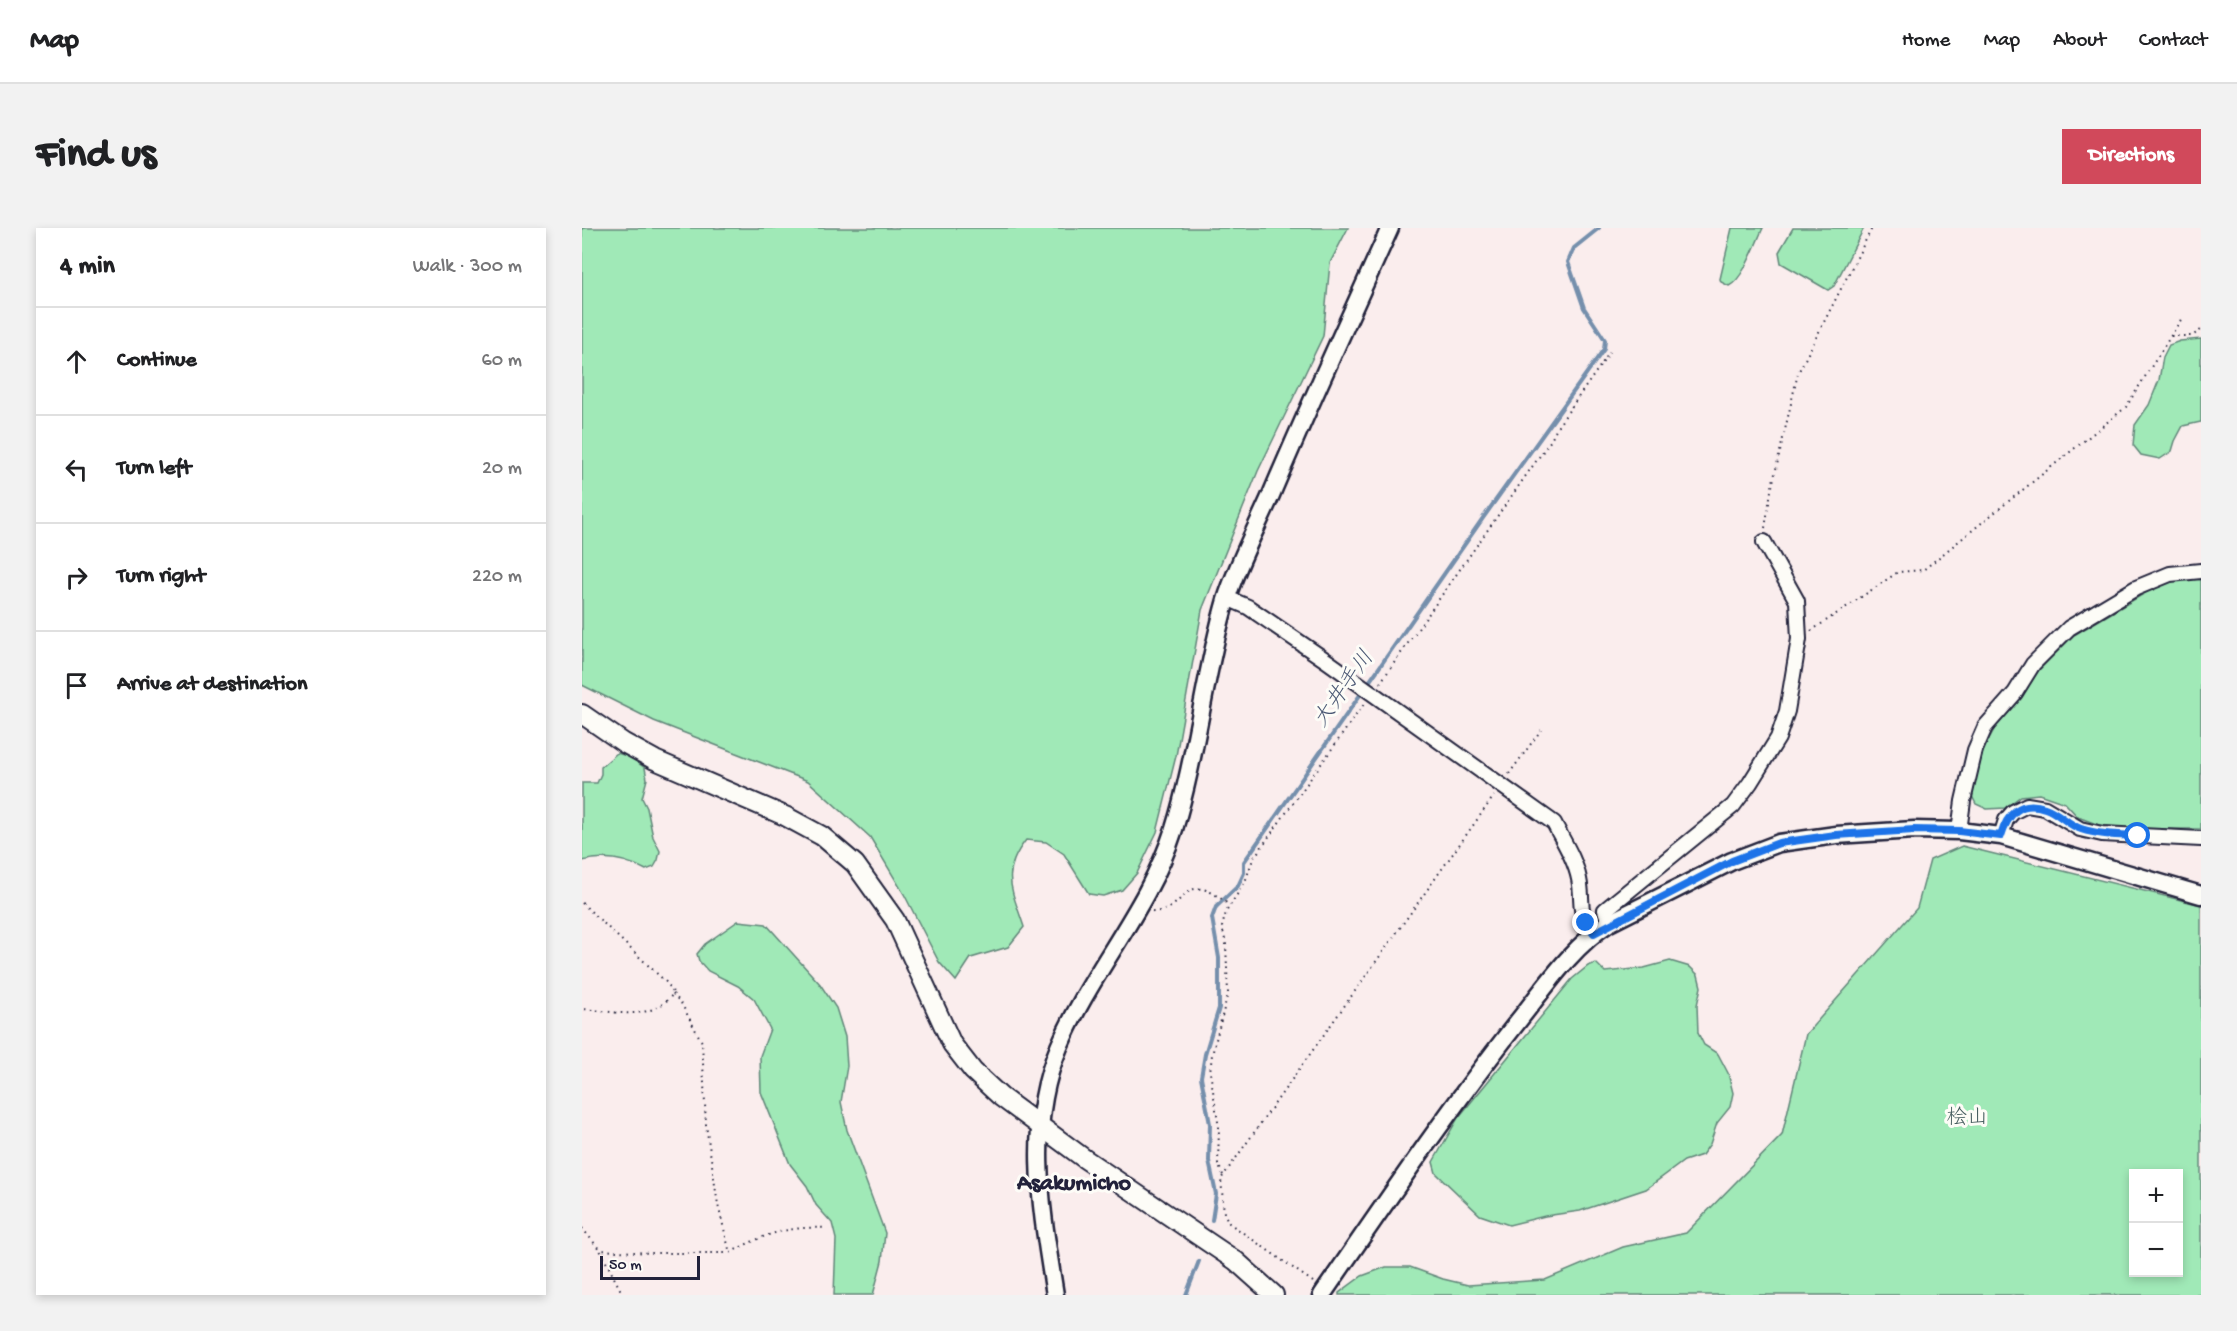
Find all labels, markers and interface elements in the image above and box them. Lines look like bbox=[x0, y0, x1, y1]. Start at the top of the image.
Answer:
text: Map bbox=[30, 25, 79, 58]
text: Home bbox=[1902, 29, 1950, 54]
text: Map bbox=[1983, 29, 2020, 54]
text: About bbox=[2053, 29, 2106, 54]
text: Contact bbox=[2139, 29, 2207, 54]
button: Directions bbox=[2062, 129, 2201, 184]
text: Find us bbox=[36, 132, 156, 181]
text: 4 min bbox=[60, 252, 115, 283]
text: Walk · 300 m bbox=[413, 256, 522, 279]
icon: ahead bbox=[60, 345, 93, 378]
text: Continue bbox=[117, 348, 197, 374]
text: 60 m bbox=[482, 350, 522, 373]
icon: left bbox=[60, 453, 93, 486]
text: Turn left bbox=[117, 456, 191, 482]
text: 20 m bbox=[482, 458, 522, 481]
icon: right bbox=[60, 561, 93, 594]
text: Turn right bbox=[117, 564, 205, 590]
text: 220 m bbox=[472, 566, 522, 589]
water label: 大井手川 bbox=[1308, 646, 1381, 734]
icon: arrive bbox=[60, 669, 93, 702]
text: Arrive at destination bbox=[117, 672, 307, 698]
route start bbox=[2124, 822, 2150, 848]
route end bbox=[1572, 909, 1598, 935]
park label: 桧山 bbox=[1946, 1106, 1988, 1132]
map controls bbox=[2129, 1169, 2183, 1277]
button: + bbox=[2129, 1169, 2183, 1223]
district label: Asakumicho bbox=[1016, 1170, 1132, 1199]
button: − bbox=[2129, 1223, 2183, 1277]
scale bar bbox=[600, 1253, 700, 1280]
text: 50 m bbox=[609, 1257, 642, 1276]

